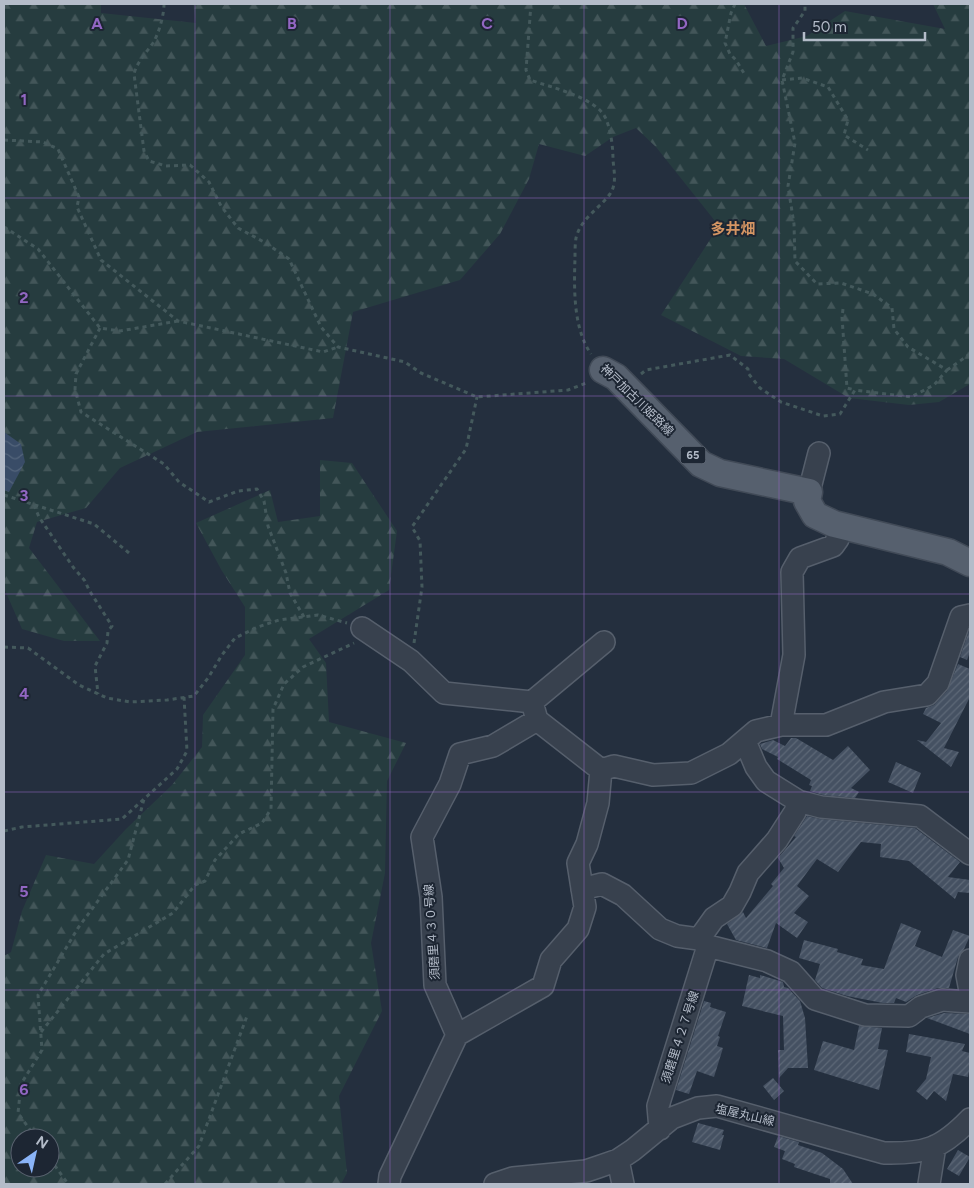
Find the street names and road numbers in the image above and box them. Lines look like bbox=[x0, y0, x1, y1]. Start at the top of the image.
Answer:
street label: 神戸加古川姫路線 bbox=[598, 362, 676, 438]
road number: 65 bbox=[680, 446, 706, 464]
street label: 須磨里４３０号線 bbox=[422, 884, 442, 980]
street label: 須磨里４２７号線 bbox=[659, 989, 701, 1085]
street label: 塩屋丸山線 bbox=[714, 1101, 776, 1129]

